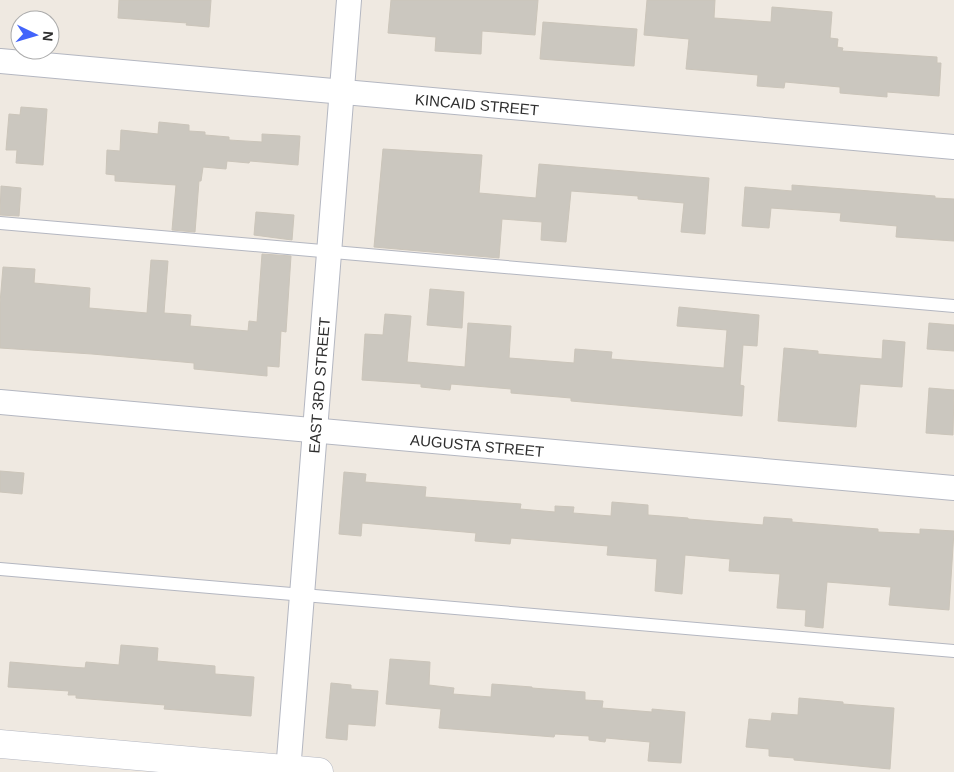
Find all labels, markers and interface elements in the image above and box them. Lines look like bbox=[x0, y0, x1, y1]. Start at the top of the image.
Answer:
north arrow bbox=[10, 10, 60, 60]
text: N bbox=[40, 30, 56, 42]
street label: KINCAID STREET bbox=[414, 90, 540, 118]
street label: EAST 3RD STREET bbox=[305, 316, 332, 454]
street label: AUGUSTA STREET bbox=[410, 431, 545, 459]

